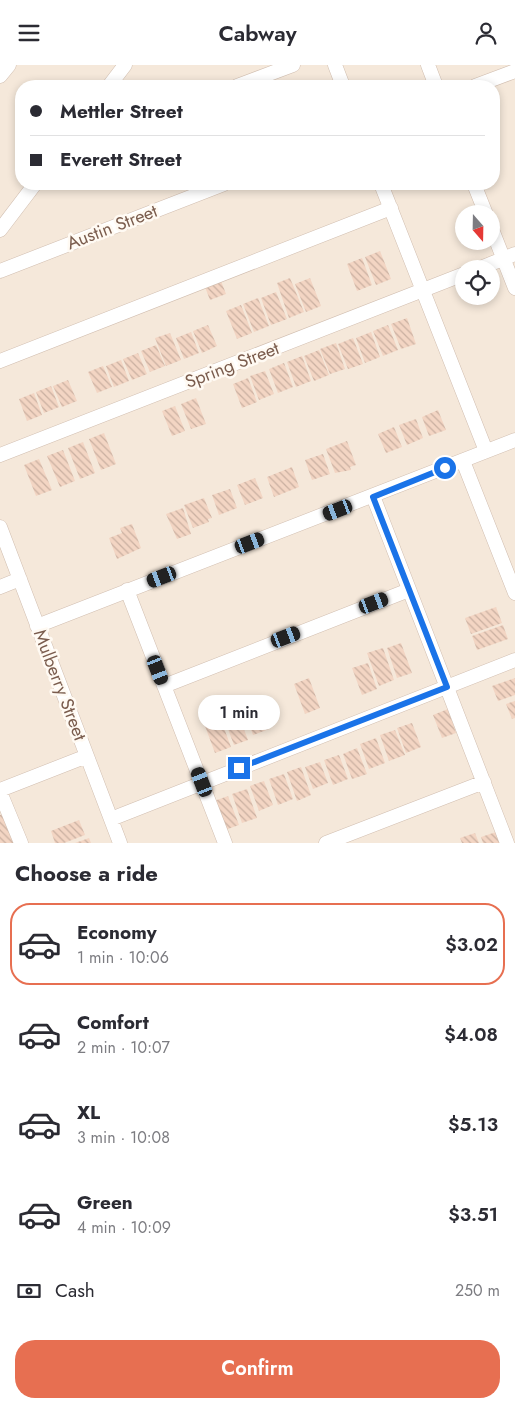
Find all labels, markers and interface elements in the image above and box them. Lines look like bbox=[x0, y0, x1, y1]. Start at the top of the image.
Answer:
text: Cabway bbox=[218, 17, 297, 49]
icon: menu bbox=[15, 19, 43, 47]
icon: person bbox=[472, 19, 500, 47]
text: Mettler Street bbox=[60, 98, 183, 125]
text: Everett Street bbox=[60, 146, 182, 173]
street label: Austin Street bbox=[63, 198, 162, 256]
north arrow bbox=[455, 205, 500, 250]
map controls bbox=[455, 205, 500, 305]
button: locate bbox=[455, 260, 500, 305]
street label: Spring Street bbox=[181, 335, 284, 395]
route start bbox=[434, 457, 456, 479]
car bbox=[321, 498, 354, 522]
car bbox=[233, 531, 266, 555]
car bbox=[145, 565, 178, 589]
car bbox=[357, 591, 390, 615]
car bbox=[269, 625, 302, 649]
street label: Mulberry Street bbox=[27, 626, 93, 745]
car bbox=[145, 653, 170, 687]
callout: 1 min bbox=[198, 695, 280, 731]
text: 1 min bbox=[220, 701, 258, 724]
route end bbox=[228, 757, 250, 779]
car bbox=[189, 765, 214, 799]
text: Choose a ride bbox=[15, 857, 158, 889]
text: Economy bbox=[77, 919, 157, 946]
icon: car bbox=[17, 922, 62, 967]
text: $3.02 bbox=[445, 931, 498, 958]
text: 1 min · 10:06 bbox=[77, 946, 169, 969]
text: Comfort bbox=[77, 1009, 149, 1036]
icon: car bbox=[17, 1012, 62, 1057]
text: $4.08 bbox=[444, 1021, 498, 1048]
text: 2 min · 10:07 bbox=[77, 1036, 170, 1059]
text: XL bbox=[77, 1099, 100, 1126]
icon: car bbox=[17, 1102, 62, 1147]
text: $5.13 bbox=[448, 1111, 498, 1138]
text: 3 min · 10:08 bbox=[77, 1126, 170, 1149]
text: Green bbox=[77, 1189, 133, 1216]
icon: car bbox=[17, 1192, 62, 1237]
text: $3.51 bbox=[448, 1201, 498, 1228]
text: 4 min · 10:09 bbox=[77, 1216, 171, 1239]
icon: cash bbox=[15, 1277, 43, 1305]
text: Cash bbox=[55, 1277, 95, 1304]
text: 250 m bbox=[455, 1279, 500, 1302]
button: Confirm bbox=[15, 1340, 500, 1398]

